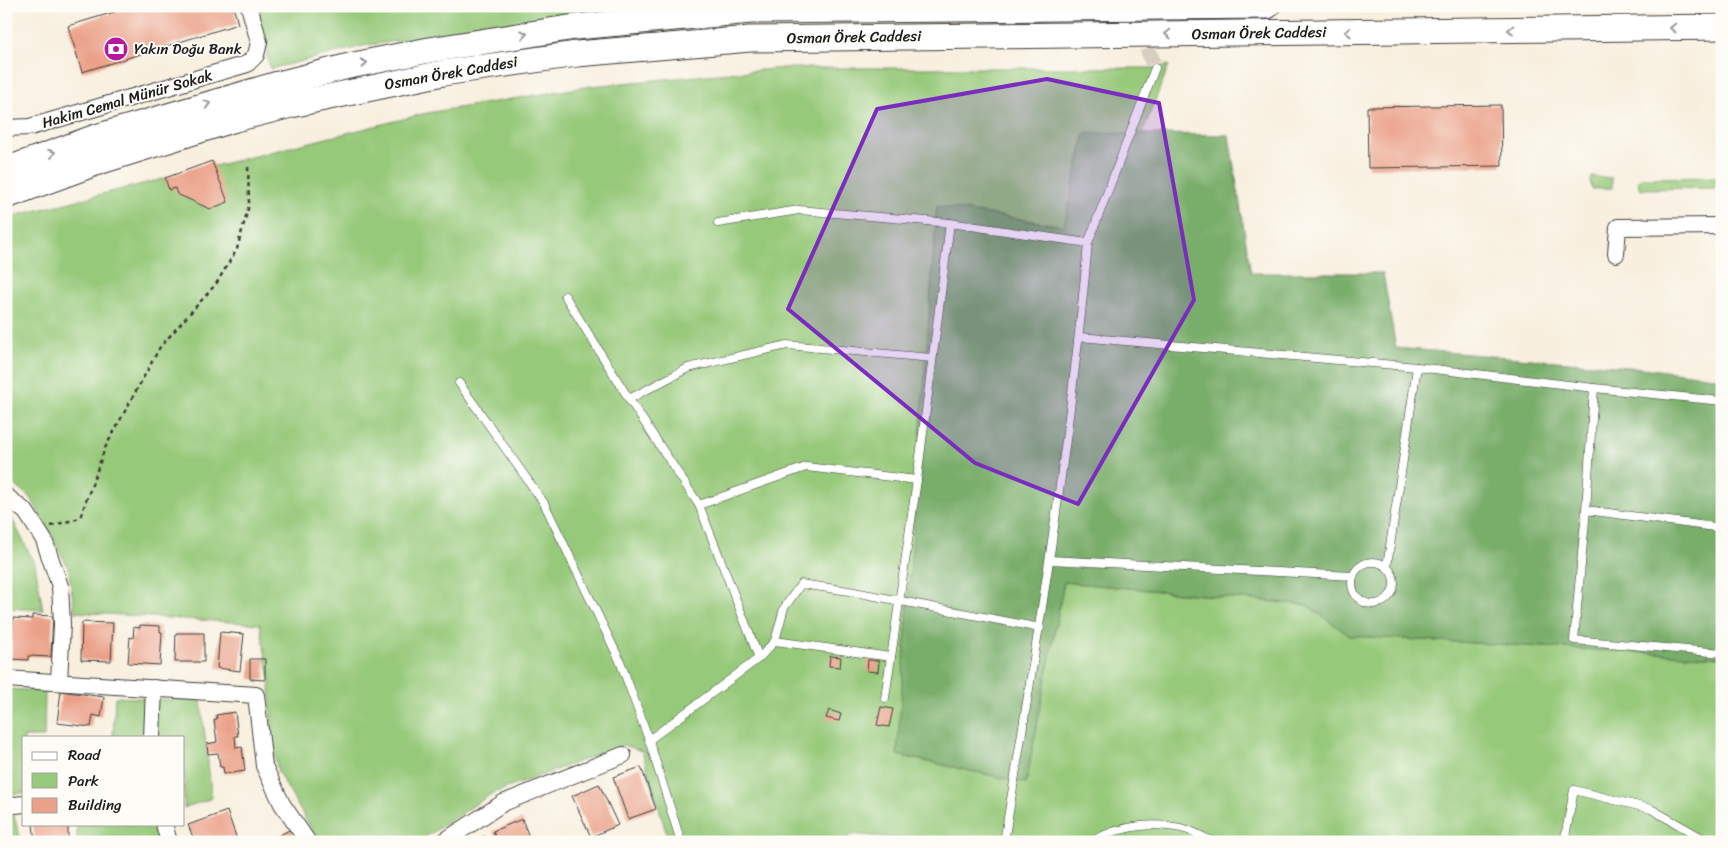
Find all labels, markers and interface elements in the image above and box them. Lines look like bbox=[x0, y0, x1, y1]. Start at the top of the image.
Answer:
street label: Osman Örek Caddesi bbox=[1191, 19, 1327, 47]
street label: Osman Örek Caddesi bbox=[786, 23, 922, 51]
one-way arrow bbox=[1669, 23, 1676, 33]
one-way arrow bbox=[1506, 25, 1514, 35]
one-way arrow bbox=[1344, 26, 1352, 37]
one-way arrow bbox=[520, 29, 528, 40]
one-way arrow bbox=[1164, 29, 1172, 39]
bank icon: Yakın Doğu Bank bbox=[103, 36, 129, 62]
place label: Yakın Doğu Bank bbox=[134, 36, 242, 62]
street label: Osman Örek Caddesi bbox=[382, 48, 520, 97]
one-way arrow bbox=[360, 59, 368, 69]
street label: Hakim Cemal Münür Sokak bbox=[39, 62, 215, 136]
one-way arrow bbox=[202, 99, 210, 109]
one-way arrow bbox=[47, 149, 56, 159]
legend bbox=[22, 736, 185, 826]
text: Road bbox=[68, 742, 101, 768]
text: Park bbox=[68, 768, 99, 794]
text: Building bbox=[68, 792, 122, 818]

